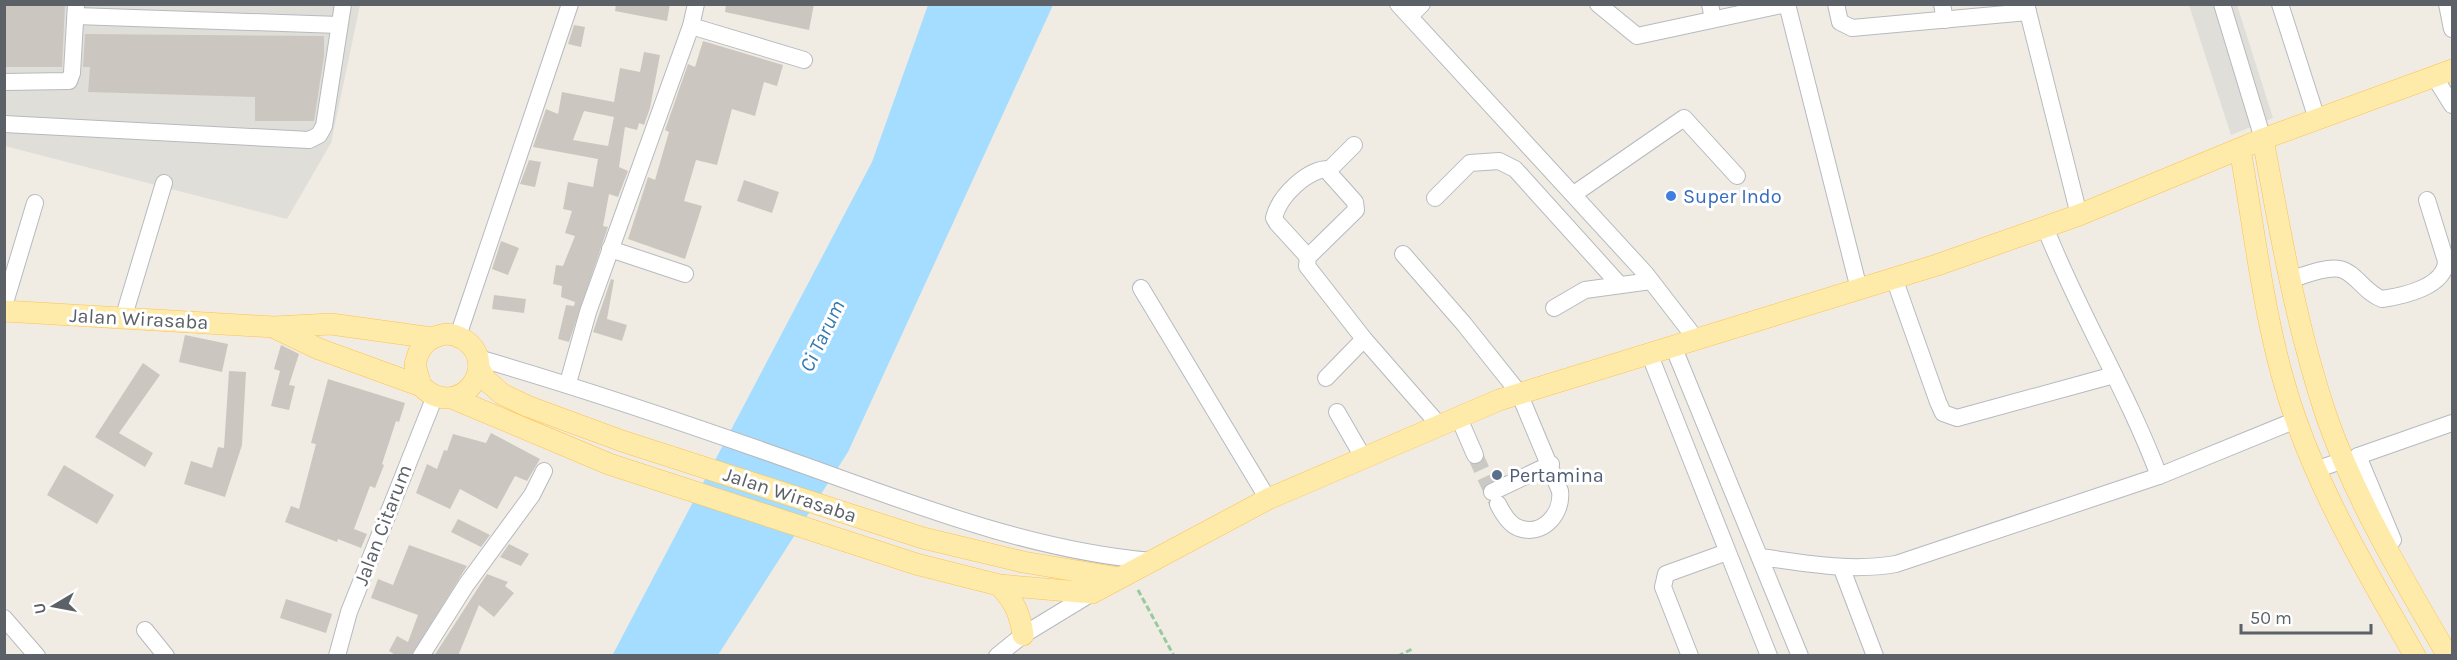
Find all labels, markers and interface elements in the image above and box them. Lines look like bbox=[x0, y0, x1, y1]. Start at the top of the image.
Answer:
place label: Super Indo bbox=[1683, 185, 1782, 208]
marker: Super Indo bbox=[1664, 189, 1678, 203]
water label: Ci Tarum bbox=[794, 296, 850, 376]
street label: Jalan Wirasaba bbox=[69, 304, 209, 334]
street label: Jalan Citarum bbox=[349, 461, 417, 589]
street label: Jalan Wirasaba bbox=[720, 463, 860, 527]
place label: Pertamina bbox=[1509, 464, 1604, 487]
marker: Pertamina bbox=[1490, 468, 1504, 482]
north arrow bbox=[24, 576, 84, 636]
scale bar bbox=[2241, 597, 2372, 635]
text: U bbox=[29, 601, 50, 616]
text: 50 m bbox=[2250, 607, 2292, 629]

